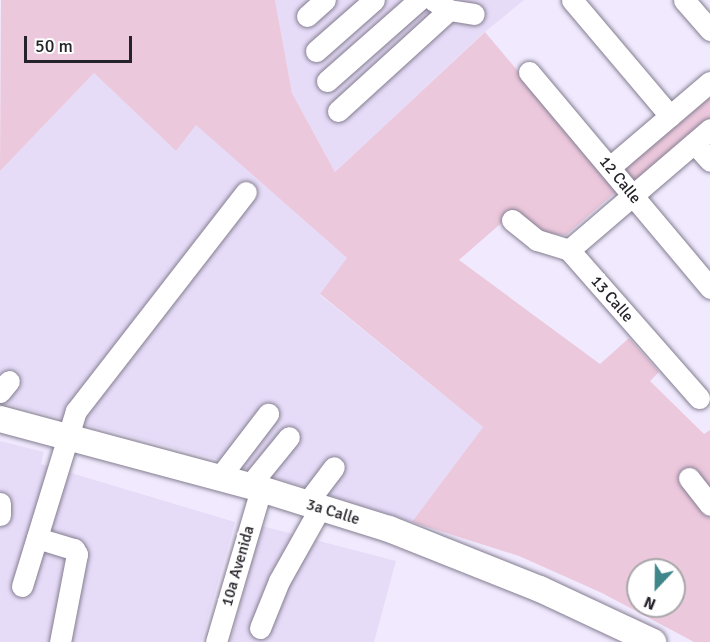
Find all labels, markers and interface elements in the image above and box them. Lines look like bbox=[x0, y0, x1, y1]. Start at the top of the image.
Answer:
scale bar bbox=[27, 24, 135, 62]
text: 50 m bbox=[35, 35, 73, 57]
street label: 12 Calle bbox=[595, 152, 645, 208]
street label: 13 Calle bbox=[587, 272, 637, 326]
street label: 3a Calle bbox=[304, 495, 362, 529]
street label: 10a Avenida bbox=[217, 523, 259, 609]
north arrow bbox=[626, 558, 686, 618]
text: N bbox=[641, 591, 659, 614]

